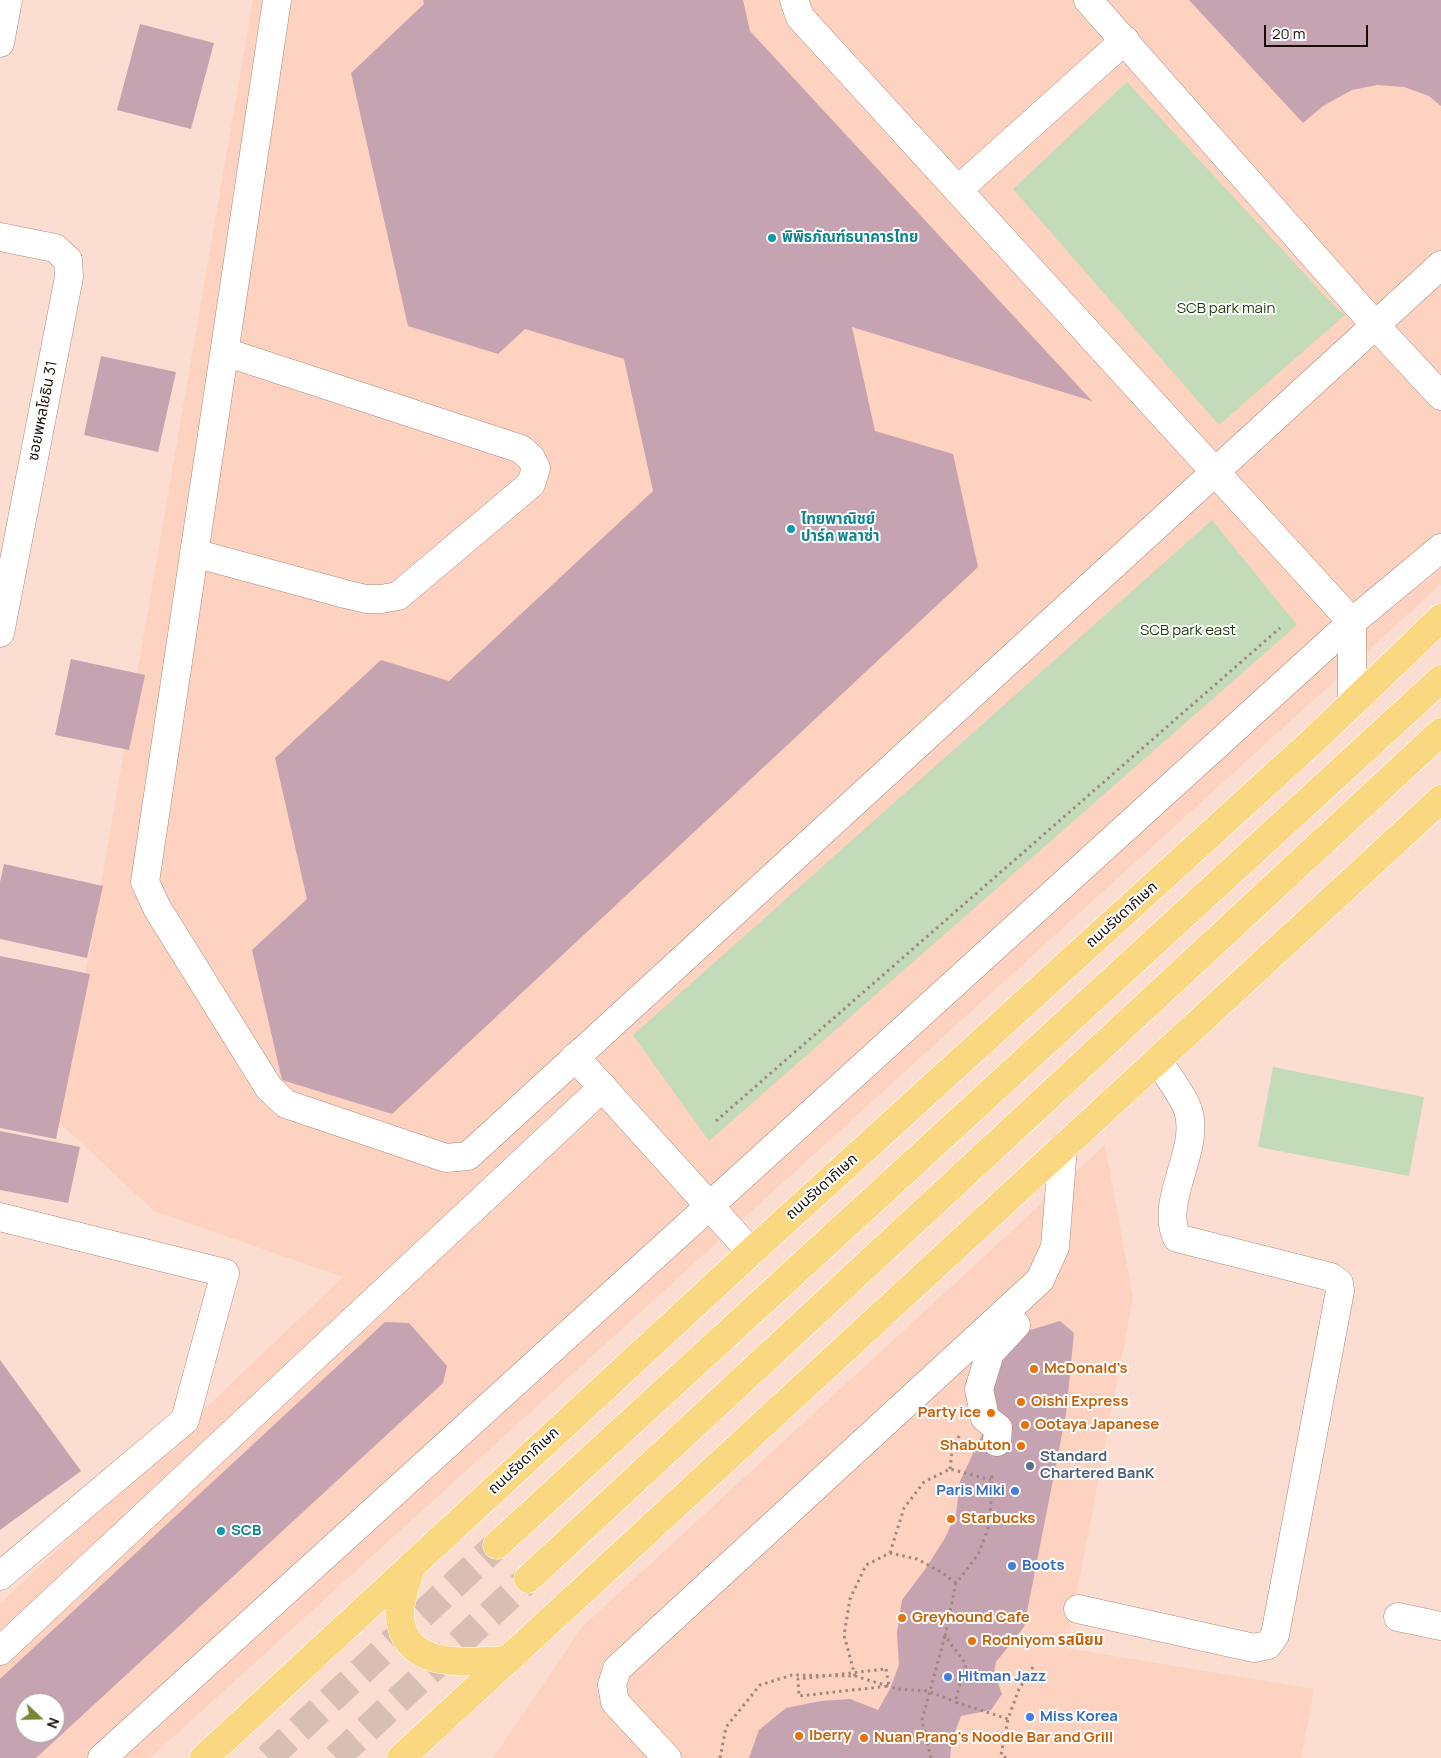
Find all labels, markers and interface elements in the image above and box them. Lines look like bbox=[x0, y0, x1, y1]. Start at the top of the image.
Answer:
scale bar bbox=[1266, 15, 1370, 47]
text: 20 m bbox=[1272, 23, 1305, 44]
place label: พิพิธภัณฑ์ธนาคารไทย bbox=[782, 229, 918, 247]
marker: พิพิธภัณฑ์ธนาคารไทย bbox=[766, 232, 778, 244]
park label: SCB park main bbox=[1177, 300, 1275, 318]
street label: ซอยพหลโยธิน 31 bbox=[25, 360, 61, 462]
place label: ไทยพาณิชย์ ปาร์ค พลาซ่า bbox=[801, 511, 879, 546]
marker: ไทยพาณิชย์ ปาร์ค พลาซ่า bbox=[785, 523, 797, 535]
park label: SCB park east bbox=[1140, 622, 1236, 640]
street label: ถนนรัชดาภิเษก bbox=[1082, 878, 1162, 952]
street label: ถนนรัชดาภิเษก bbox=[782, 1150, 862, 1224]
place label: McDonald's bbox=[1044, 1360, 1128, 1378]
marker: McDonald's bbox=[1028, 1363, 1040, 1375]
place label: Oishi Express bbox=[1031, 1393, 1129, 1411]
marker: Oishi Express bbox=[1015, 1396, 1027, 1408]
place label: Party ice bbox=[918, 1404, 981, 1422]
marker: Party ice bbox=[985, 1407, 997, 1419]
place label: Ootaya Japanese bbox=[1035, 1416, 1159, 1434]
marker: Ootaya Japanese bbox=[1019, 1419, 1031, 1431]
street label: ถนนรัชดาภิเษก bbox=[485, 1424, 563, 1498]
place label: Shabuton bbox=[940, 1437, 1011, 1455]
marker: Shabuton bbox=[1015, 1440, 1027, 1452]
place label: Standard Chartered BanK bbox=[1040, 1448, 1155, 1483]
marker: Standard Chartered BanK bbox=[1024, 1460, 1036, 1472]
place label: Paris Miki bbox=[936, 1482, 1005, 1500]
marker: Paris Miki bbox=[1009, 1485, 1021, 1497]
place label: Starbucks bbox=[961, 1510, 1035, 1528]
marker: Starbucks bbox=[945, 1513, 957, 1525]
place label: SCB bbox=[231, 1522, 261, 1540]
marker: SCB bbox=[215, 1525, 227, 1537]
place label: Boots bbox=[1022, 1557, 1065, 1575]
marker: Boots bbox=[1006, 1560, 1018, 1572]
place label: Greyhound Cafe bbox=[912, 1609, 1030, 1627]
marker: Greyhound Cafe bbox=[896, 1612, 908, 1624]
place label: Rodniyom รสนิยม bbox=[982, 1632, 1103, 1650]
marker: Rodniyom รสนิยม bbox=[966, 1635, 978, 1647]
place label: Hitman Jazz bbox=[958, 1668, 1046, 1686]
marker: Hitman Jazz bbox=[942, 1671, 954, 1683]
north arrow bbox=[15, 1693, 65, 1743]
place label: Miss Korea bbox=[1040, 1708, 1118, 1726]
marker: Miss Korea bbox=[1024, 1711, 1036, 1723]
text: N bbox=[43, 1715, 64, 1731]
place label: Iberry bbox=[809, 1727, 852, 1745]
place label: Nuan Prang's Noodle Bar and Grill bbox=[874, 1729, 1113, 1747]
marker: Iberry bbox=[793, 1730, 805, 1742]
marker: Nuan Prang's Noodle Bar and Grill bbox=[858, 1732, 870, 1744]

